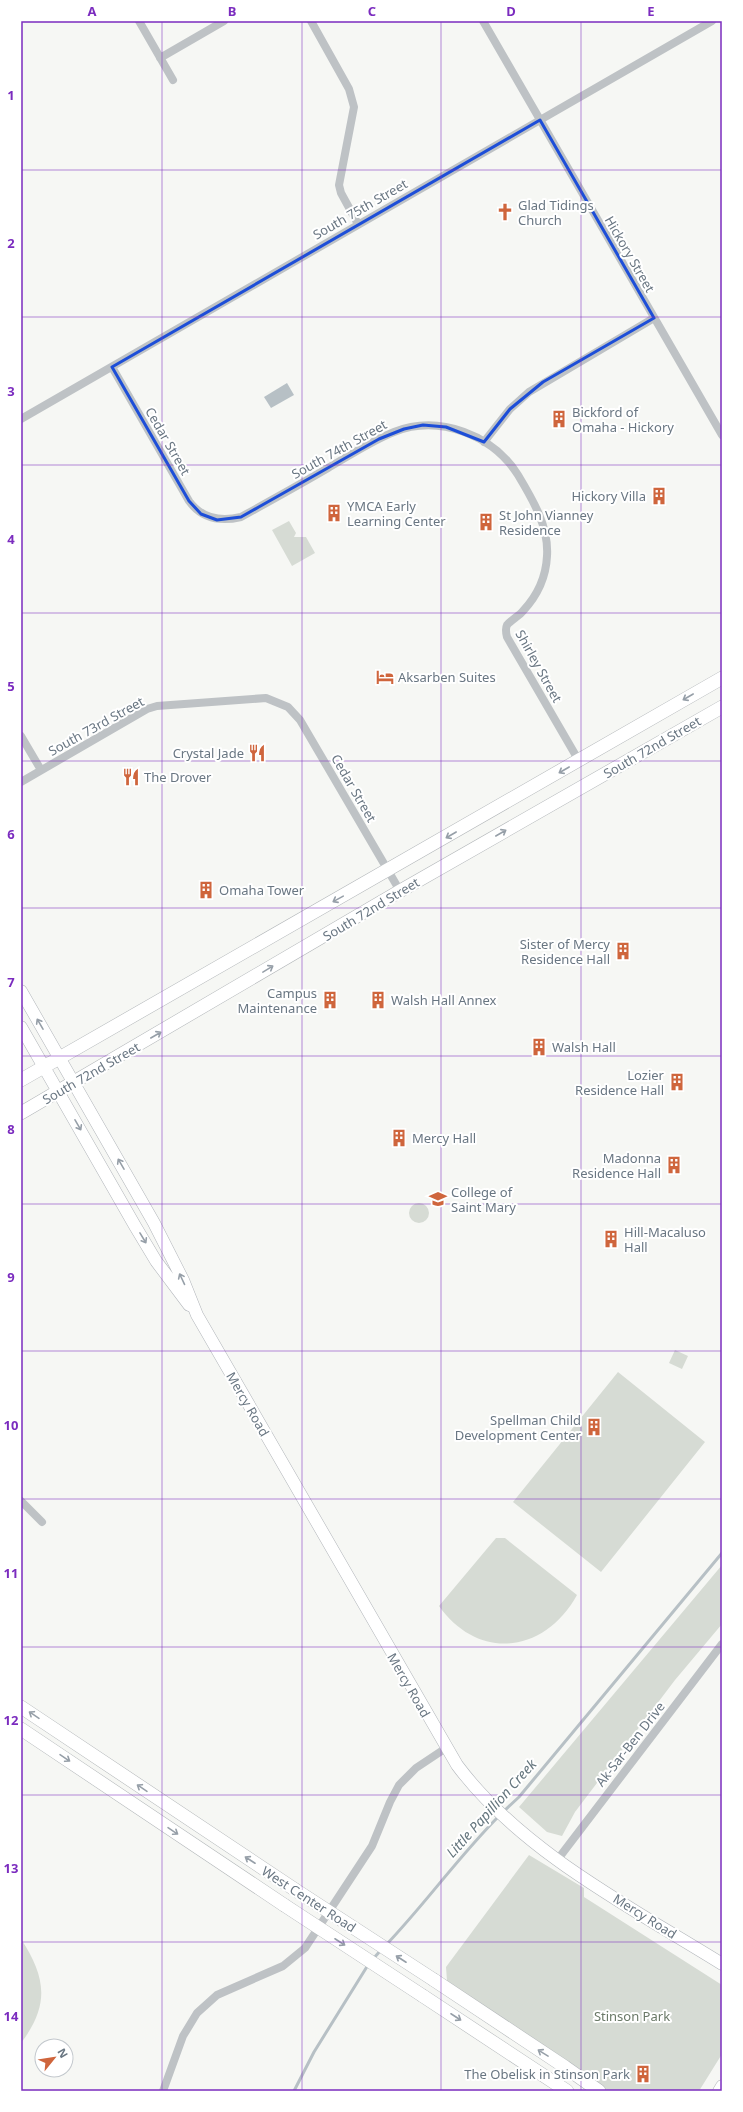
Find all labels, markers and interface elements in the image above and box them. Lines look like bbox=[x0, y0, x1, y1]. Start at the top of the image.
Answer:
text: A bbox=[88, 2, 97, 20]
text: B bbox=[228, 2, 236, 20]
text: C bbox=[368, 2, 376, 20]
text: D bbox=[506, 2, 516, 20]
text: E bbox=[647, 2, 655, 20]
text: 1 bbox=[7, 86, 15, 104]
street label: South 75th Street bbox=[309, 174, 411, 243]
place label: Glad Tidings Church bbox=[518, 196, 594, 229]
church icon: Glad Tidings Church bbox=[495, 202, 515, 222]
street label: Hickory Street bbox=[601, 212, 659, 296]
text: 2 bbox=[7, 234, 15, 252]
text: 3 bbox=[7, 382, 15, 400]
place label: Bickford of Omaha - Hickory bbox=[572, 403, 674, 436]
street label: Cedar Street bbox=[141, 404, 195, 479]
building icon: Bickford of Omaha - Hickory bbox=[549, 409, 569, 429]
street label: South 74th Street bbox=[288, 415, 390, 483]
building icon: Hickory Villa bbox=[649, 486, 669, 506]
place label: Hickory Villa bbox=[571, 487, 646, 505]
place label: YMCA Early Learning Center bbox=[347, 497, 446, 530]
building icon: YMCA Early Learning Center bbox=[324, 503, 344, 523]
place label: St John Vianney Residence bbox=[499, 506, 594, 539]
building icon: St John Vianney Residence bbox=[476, 512, 496, 532]
text: 4 bbox=[7, 530, 15, 548]
street label: Shirley Street bbox=[512, 626, 567, 706]
hotel icon: Aksarben Suites bbox=[375, 667, 395, 687]
place label: Aksarben Suites bbox=[398, 668, 496, 686]
text: 5 bbox=[7, 677, 15, 695]
street label: South 73rd Street bbox=[45, 692, 147, 760]
one-way arrow bbox=[682, 694, 694, 702]
street label: South 72nd Street bbox=[600, 712, 704, 782]
restaurant icon: Crystal Jade bbox=[247, 743, 267, 763]
place label: Crystal Jade bbox=[173, 744, 244, 762]
street label: Cedar Street bbox=[327, 751, 381, 826]
one-way arrow bbox=[558, 766, 570, 774]
restaurant icon: The Drover bbox=[121, 767, 141, 787]
place label: The Drover bbox=[144, 768, 212, 786]
text: 6 bbox=[7, 825, 15, 843]
one-way arrow bbox=[495, 829, 507, 837]
one-way arrow bbox=[445, 831, 457, 839]
street label: South 72nd Street bbox=[319, 873, 423, 945]
building icon: Omaha Tower bbox=[196, 880, 216, 900]
place label: Omaha Tower bbox=[219, 881, 305, 899]
one-way arrow bbox=[332, 895, 344, 903]
place label: Sister of Mercy Residence Hall bbox=[520, 935, 610, 968]
building icon: Sister of Mercy Residence Hall bbox=[613, 941, 633, 961]
one-way arrow bbox=[262, 965, 274, 973]
text: 7 bbox=[7, 973, 15, 991]
place label: Campus Maintenance bbox=[238, 984, 317, 1017]
building icon: Campus Maintenance bbox=[320, 990, 340, 1010]
building icon: Walsh Hall Annex bbox=[368, 990, 388, 1010]
place label: Walsh Hall Annex bbox=[391, 991, 497, 1009]
one-way arrow bbox=[36, 1018, 44, 1030]
one-way arrow bbox=[150, 1031, 162, 1039]
building icon: Walsh Hall bbox=[529, 1037, 549, 1057]
street label: South 72nd Street bbox=[39, 1038, 143, 1108]
place label: Walsh Hall bbox=[552, 1038, 616, 1056]
place label: Lozier Residence Hall bbox=[575, 1066, 665, 1099]
building icon: Lozier Residence Hall bbox=[667, 1072, 687, 1092]
one-way arrow bbox=[74, 1119, 82, 1131]
text: 8 bbox=[7, 1120, 15, 1138]
building icon: Mercy Hall bbox=[389, 1128, 409, 1148]
place label: Mercy Hall bbox=[412, 1129, 476, 1147]
place label: Madonna Residence Hall bbox=[572, 1149, 661, 1182]
building icon: Madonna Residence Hall bbox=[664, 1155, 684, 1175]
one-way arrow bbox=[117, 1159, 125, 1171]
place label: College of Saint Mary bbox=[451, 1183, 516, 1216]
school or university icon: College of Saint Mary bbox=[428, 1189, 448, 1209]
place label: Hill-Macaluso Hall bbox=[624, 1223, 706, 1256]
building icon: Hill-Macaluso Hall bbox=[601, 1229, 621, 1249]
one-way arrow bbox=[139, 1232, 147, 1244]
text: 9 bbox=[7, 1268, 15, 1286]
one-way arrow bbox=[178, 1274, 185, 1286]
street label: Mercy Road bbox=[222, 1368, 274, 1440]
place label: Spellman Child Development Center bbox=[455, 1411, 582, 1444]
text: 10 bbox=[4, 1416, 18, 1434]
building icon: Spellman Child Development Center bbox=[584, 1417, 604, 1437]
text: 11 bbox=[4, 1564, 18, 1582]
street label: Mercy Road bbox=[383, 1649, 435, 1721]
street label: Ak-Sar-Ben Drive bbox=[591, 1698, 669, 1790]
text: 12 bbox=[4, 1711, 18, 1729]
one-way arrow bbox=[29, 1711, 40, 1719]
one-way arrow bbox=[59, 1754, 70, 1762]
water label: Little Papillion Creek bbox=[442, 1754, 541, 1861]
one-way arrow bbox=[137, 1784, 148, 1792]
one-way arrow bbox=[167, 1827, 178, 1835]
one-way arrow bbox=[244, 1856, 256, 1864]
text: 13 bbox=[4, 1859, 18, 1877]
street label: West Center Road bbox=[258, 1862, 360, 1936]
street label: Mercy Road bbox=[610, 1889, 680, 1943]
one-way arrow bbox=[334, 1938, 346, 1946]
one-way arrow bbox=[396, 1955, 407, 1963]
text: 14 bbox=[4, 2007, 19, 2025]
park label: Stinson Park bbox=[594, 2007, 670, 2025]
one-way arrow bbox=[450, 2014, 462, 2022]
north arrow bbox=[34, 2038, 74, 2078]
text: N bbox=[54, 2045, 72, 2060]
one-way arrow bbox=[538, 2049, 549, 2057]
building icon: The Obelisk in Stinson Park bbox=[633, 2064, 653, 2084]
place label: The Obelisk in Stinson Park bbox=[464, 2065, 630, 2083]

